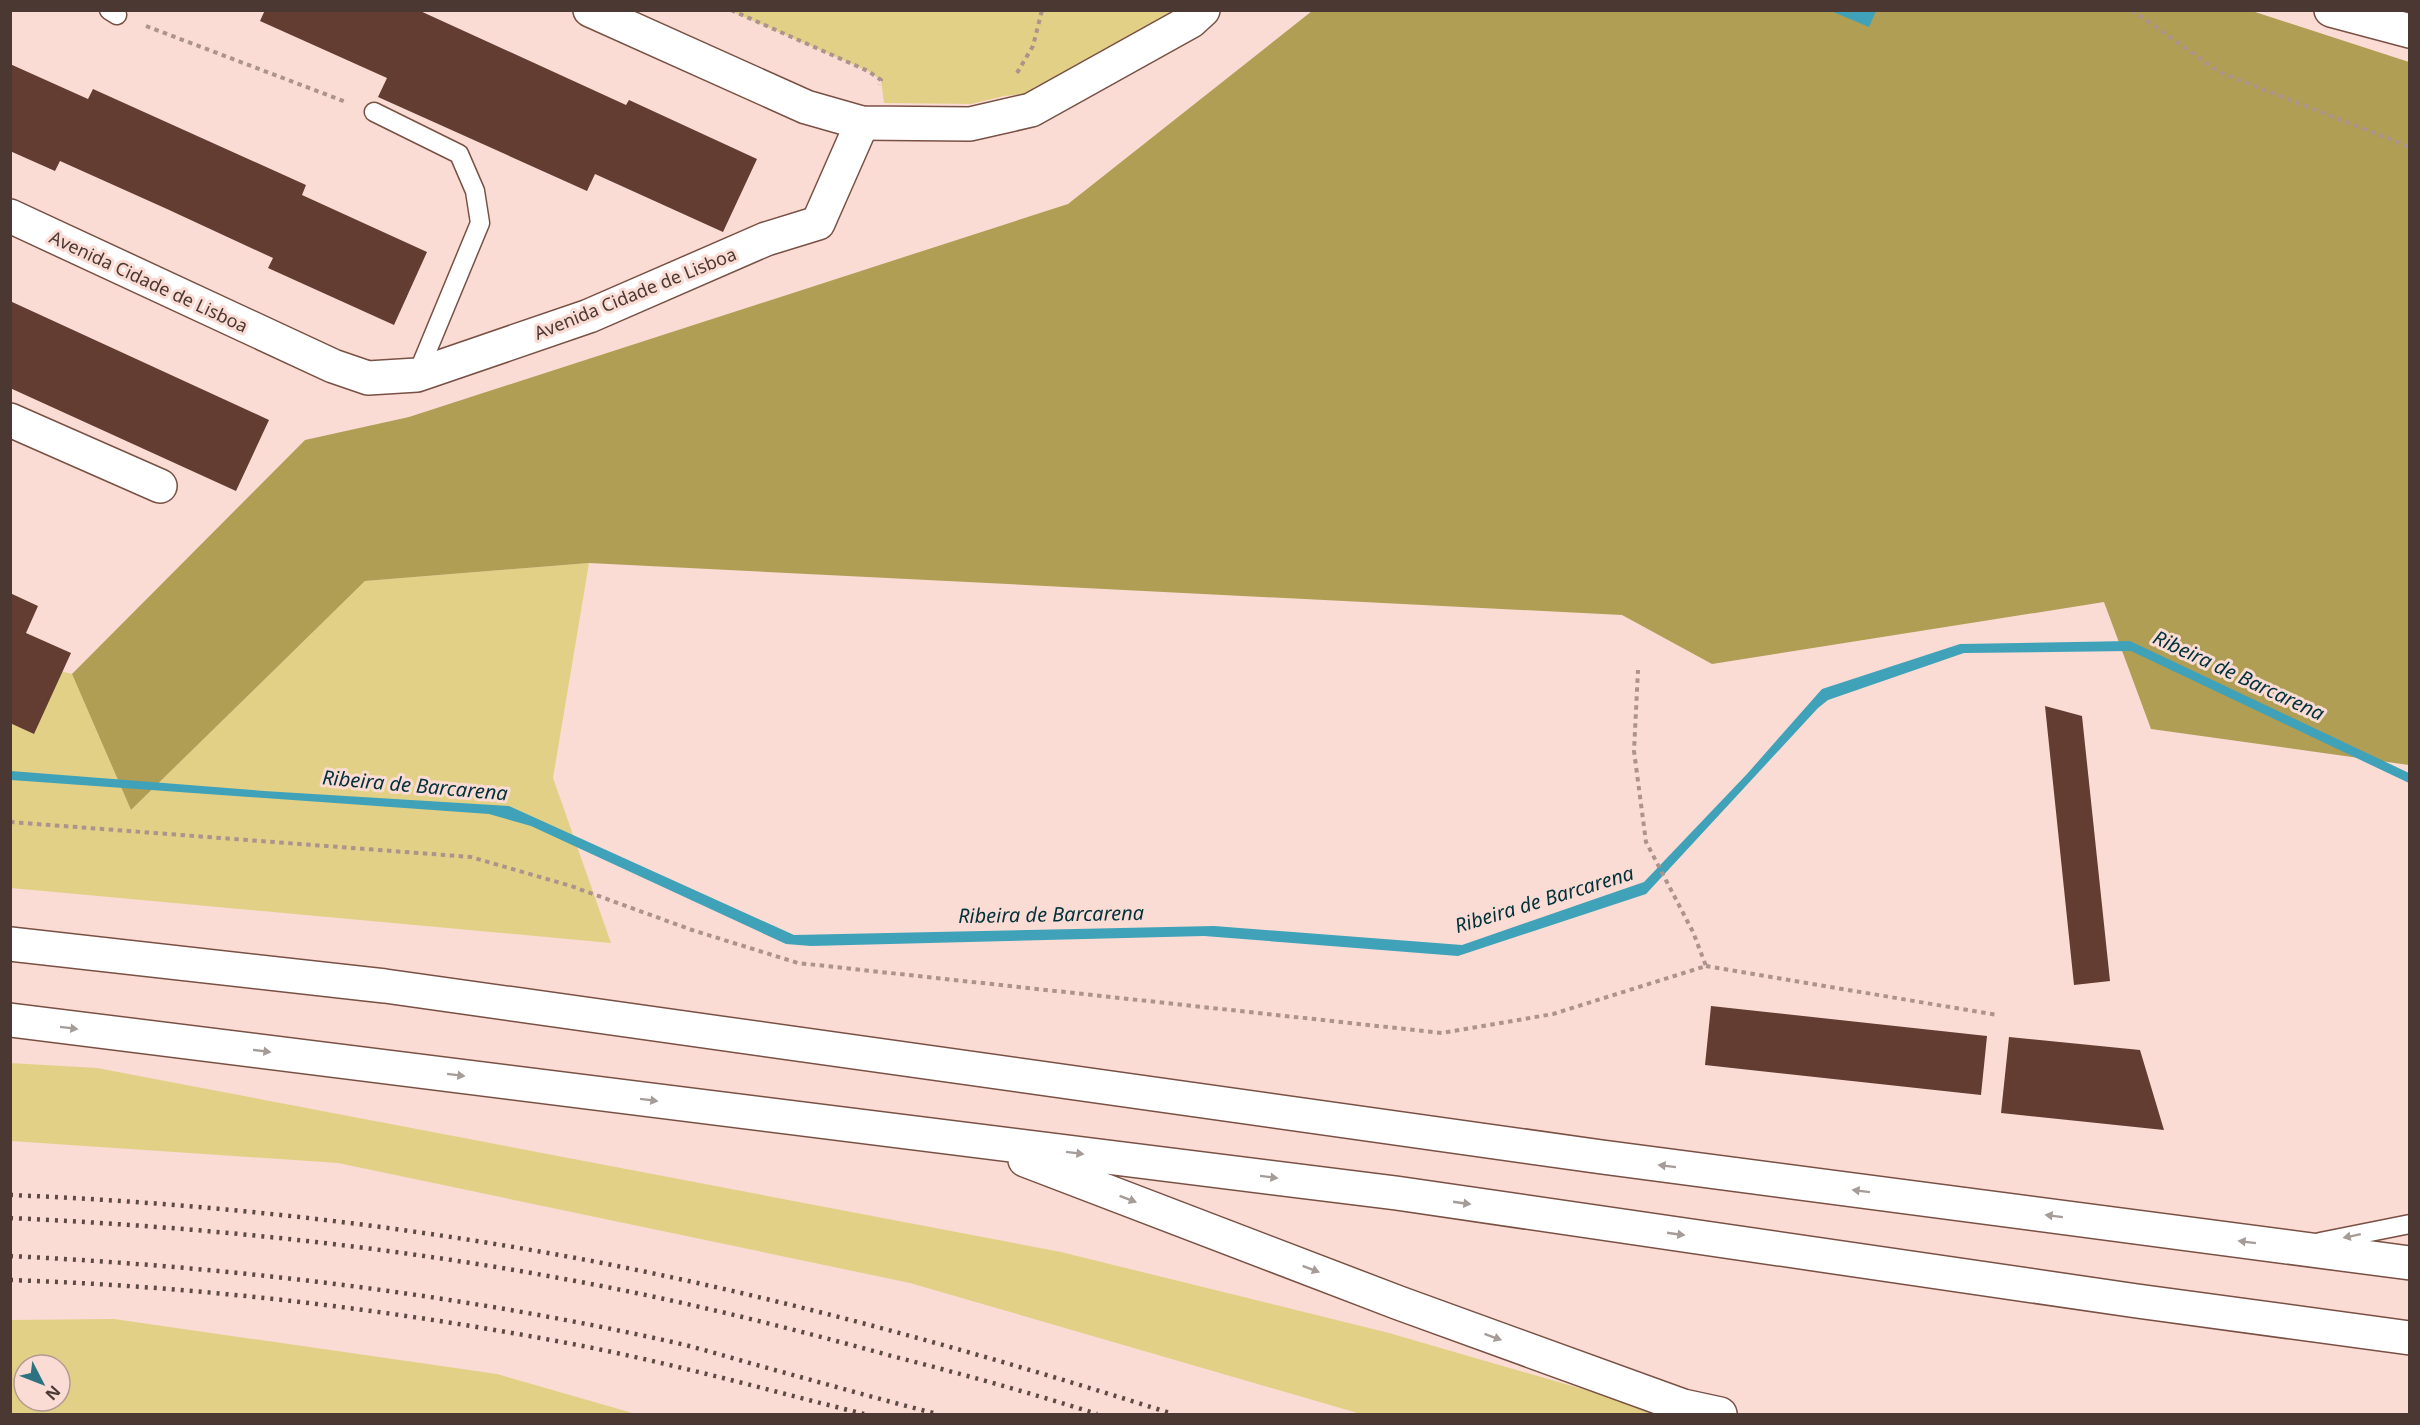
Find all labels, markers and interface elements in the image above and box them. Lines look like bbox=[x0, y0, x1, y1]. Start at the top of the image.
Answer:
street label: Avenida Cidade de Lisboa bbox=[46, 224, 252, 338]
street label: Avenida Cidade de Lisboa bbox=[530, 241, 740, 345]
water label: Ribeira de Barcarena bbox=[2149, 623, 2329, 727]
water label: Ribeira de Barcarena bbox=[321, 763, 509, 807]
water label: Ribeira de Barcarena bbox=[1451, 859, 1637, 939]
water label: Ribeira de Barcarena bbox=[958, 899, 1144, 929]
one-way arrow bbox=[59, 1023, 78, 1032]
one-way arrow bbox=[253, 1047, 272, 1056]
one-way arrow bbox=[446, 1071, 465, 1080]
one-way arrow bbox=[640, 1095, 659, 1104]
one-way arrow bbox=[1066, 1148, 1085, 1158]
one-way arrow bbox=[1658, 1161, 1677, 1170]
one-way arrow bbox=[1259, 1173, 1278, 1182]
one-way arrow bbox=[1851, 1186, 1870, 1196]
one-way arrow bbox=[1120, 1194, 1138, 1204]
one-way arrow bbox=[1453, 1198, 1472, 1207]
one-way arrow bbox=[2044, 1212, 2063, 1221]
one-way arrow bbox=[1667, 1229, 1686, 1238]
one-way arrow bbox=[2342, 1232, 2361, 1241]
one-way arrow bbox=[2238, 1237, 2257, 1246]
one-way arrow bbox=[1302, 1264, 1320, 1274]
one-way arrow bbox=[1484, 1333, 1502, 1342]
north arrow bbox=[12, 1353, 72, 1413]
text: N bbox=[41, 1381, 66, 1405]

